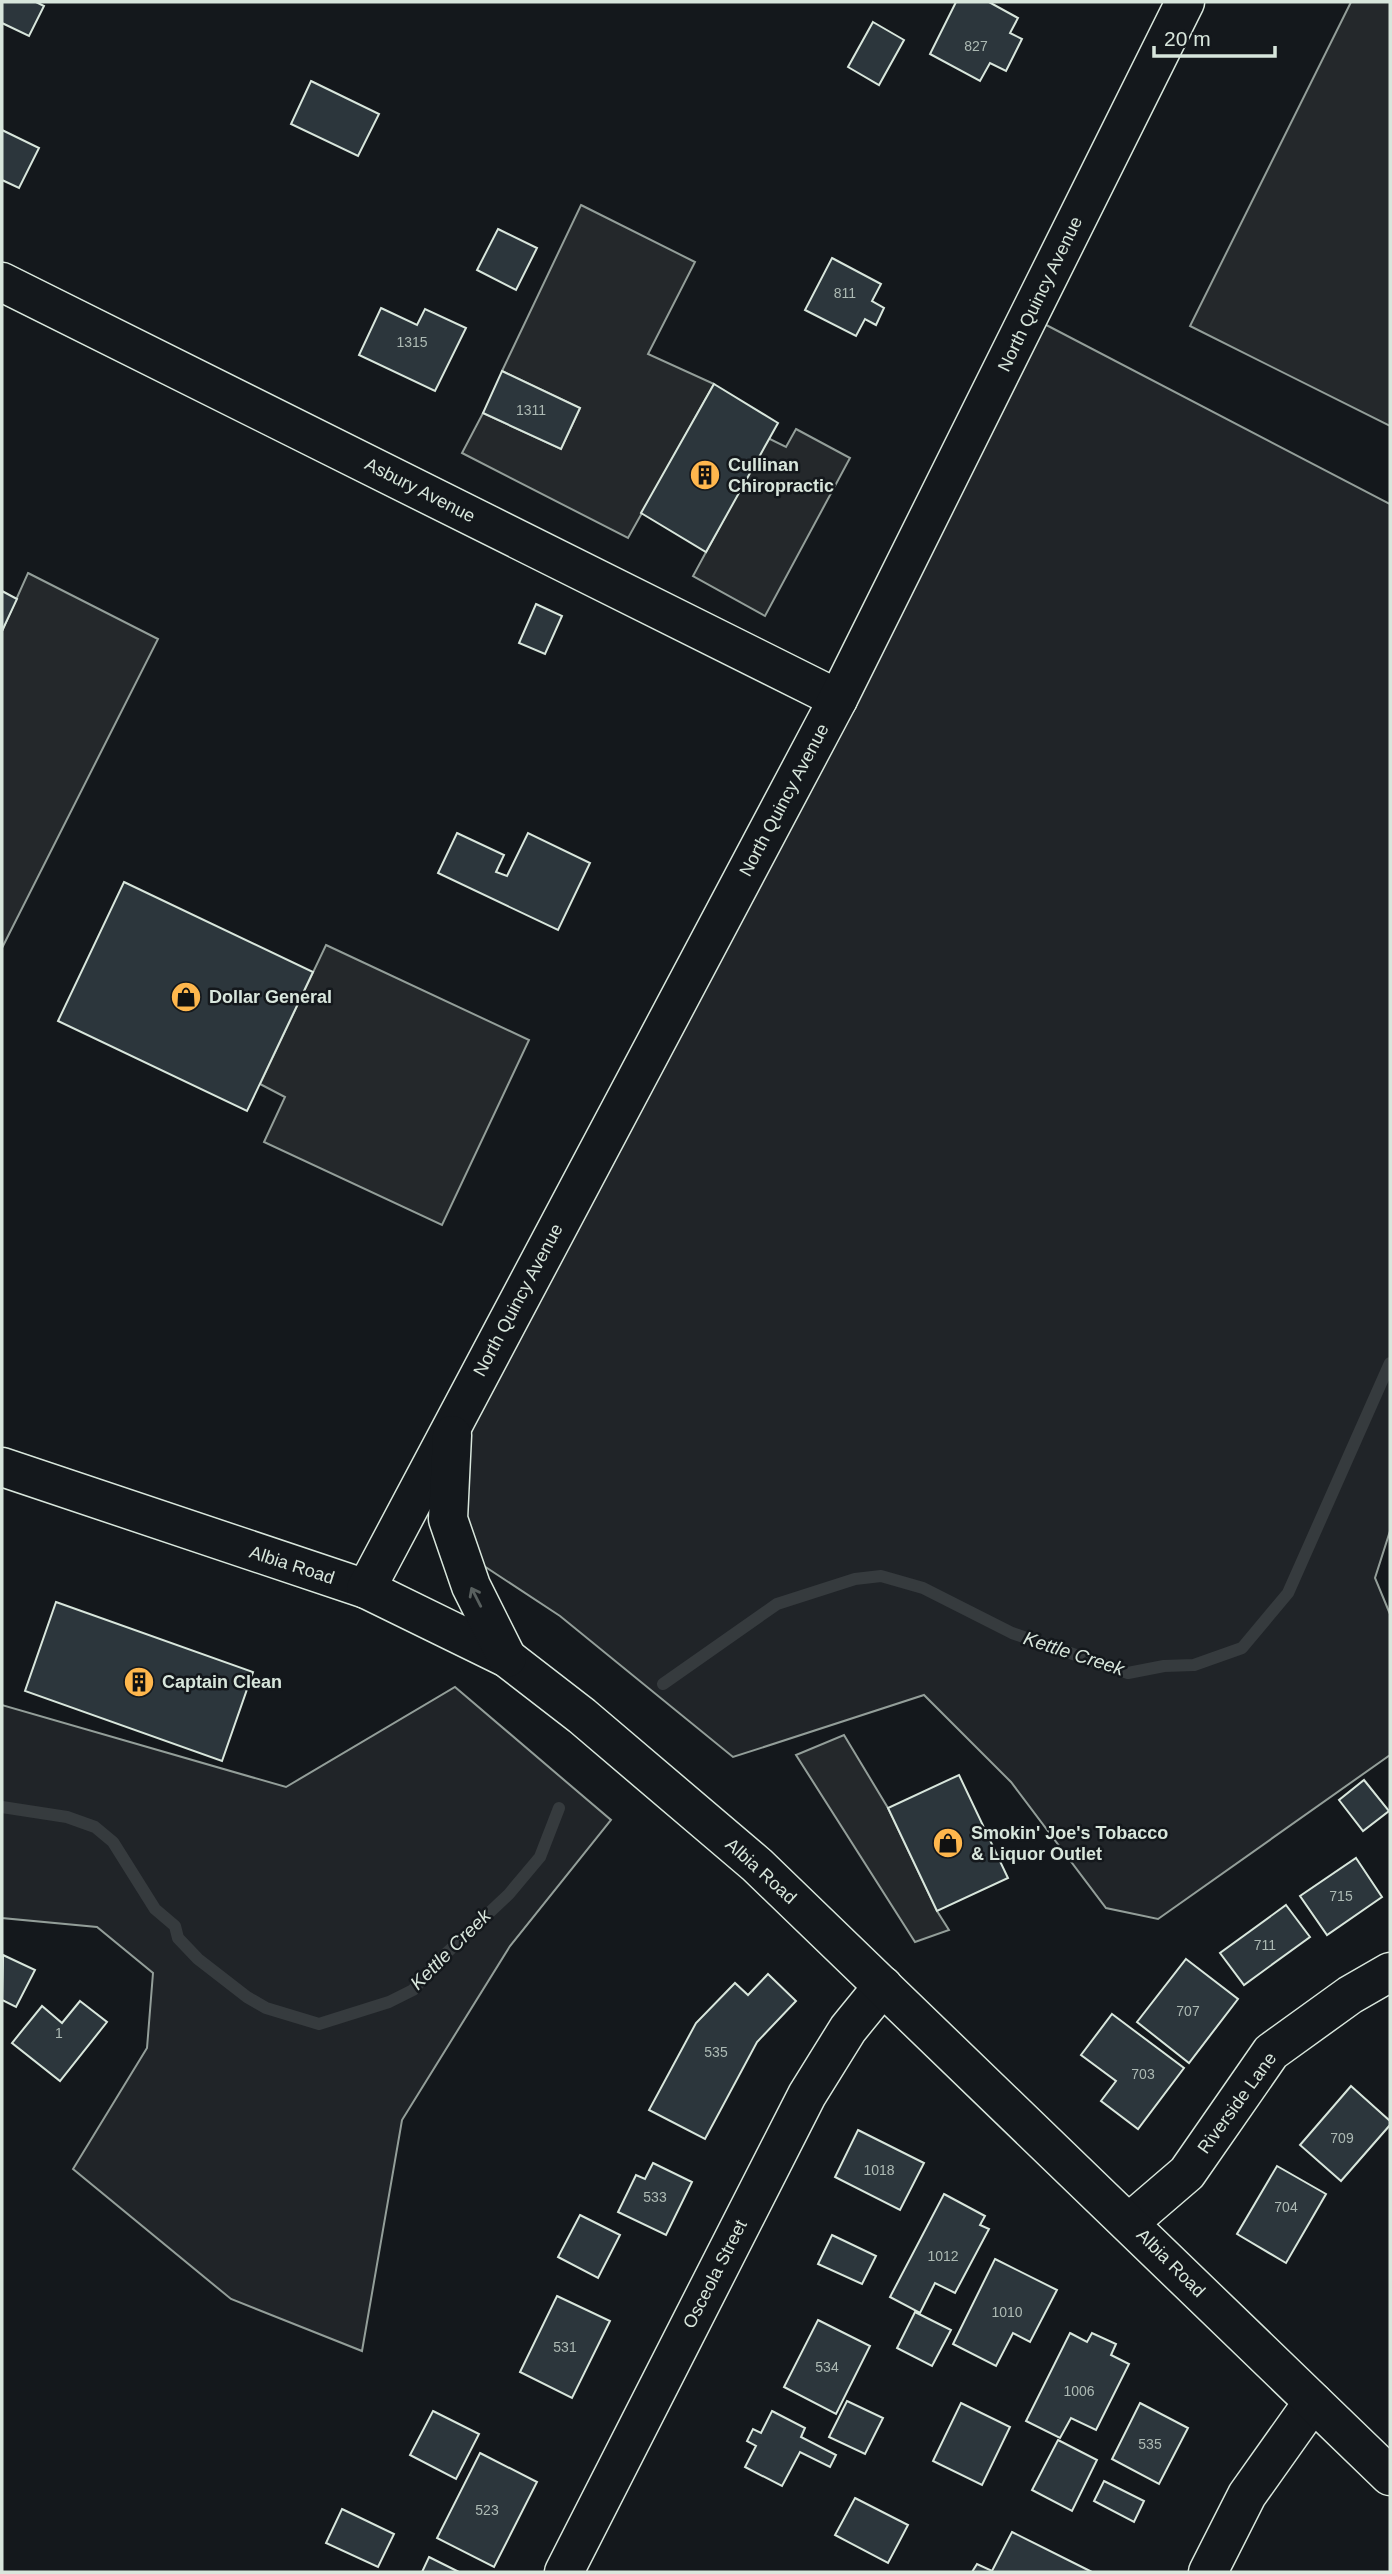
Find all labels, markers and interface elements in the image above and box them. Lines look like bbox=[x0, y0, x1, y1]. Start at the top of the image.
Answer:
scale bar bbox=[1154, 14, 1275, 58]
text: 20 m bbox=[1164, 27, 1211, 50]
house number: 827 bbox=[964, 38, 988, 54]
street label: North Quincy Avenue bbox=[994, 213, 1086, 375]
house number: 811 bbox=[834, 285, 856, 301]
house number: 1315 bbox=[396, 334, 428, 350]
house number: 1311 bbox=[516, 402, 546, 418]
street label: Asbury Avenue bbox=[362, 454, 478, 526]
place label: Cullinan Chiropractic bbox=[728, 455, 834, 496]
building icon: Cullinan Chiropractic bbox=[688, 458, 722, 492]
street label: North Quincy Avenue bbox=[735, 720, 833, 880]
shop icon: Dollar General bbox=[169, 980, 203, 1014]
place label: Dollar General bbox=[209, 987, 332, 1007]
street label: North Quincy Avenue bbox=[469, 1220, 567, 1380]
street label: Albia Road bbox=[247, 1542, 337, 1588]
one-way arrow bbox=[469, 1587, 483, 1608]
water label: Kettle Creek bbox=[1021, 1627, 1128, 1680]
building icon: Captain Clean bbox=[122, 1665, 156, 1699]
place label: Captain Clean bbox=[162, 1672, 282, 1692]
place label: Smokin' Joe's Tobacco & Liquor Outlet bbox=[971, 1823, 1168, 1864]
shop icon: Smokin' Joe's Tobacco & Liquor Outlet bbox=[931, 1826, 965, 1860]
street label: Albia Road bbox=[722, 1834, 800, 1908]
house number: 715 bbox=[1329, 1888, 1353, 1904]
water label: Kettle Creek bbox=[406, 1904, 496, 1994]
house number: 711 bbox=[1254, 1937, 1276, 1953]
house number: 707 bbox=[1176, 2003, 1200, 2019]
house number: 1 bbox=[55, 2025, 63, 2041]
house number: 535 bbox=[704, 2044, 728, 2060]
street label: Riverside Lane bbox=[1194, 2049, 1280, 2157]
house number: 703 bbox=[1131, 2066, 1155, 2082]
house number: 709 bbox=[1330, 2130, 1354, 2146]
house number: 1018 bbox=[863, 2162, 895, 2178]
house number: 533 bbox=[643, 2189, 667, 2205]
house number: 704 bbox=[1274, 2199, 1298, 2215]
street label: Osceola Street bbox=[679, 2216, 751, 2332]
street label: Albia Road bbox=[1133, 2225, 1209, 2301]
house number: 1012 bbox=[927, 2248, 959, 2264]
house number: 1010 bbox=[991, 2304, 1023, 2320]
house number: 531 bbox=[553, 2339, 577, 2355]
house number: 534 bbox=[815, 2359, 839, 2375]
house number: 1006 bbox=[1063, 2383, 1095, 2399]
house number: 535 bbox=[1138, 2436, 1162, 2452]
house number: 523 bbox=[475, 2502, 499, 2518]

